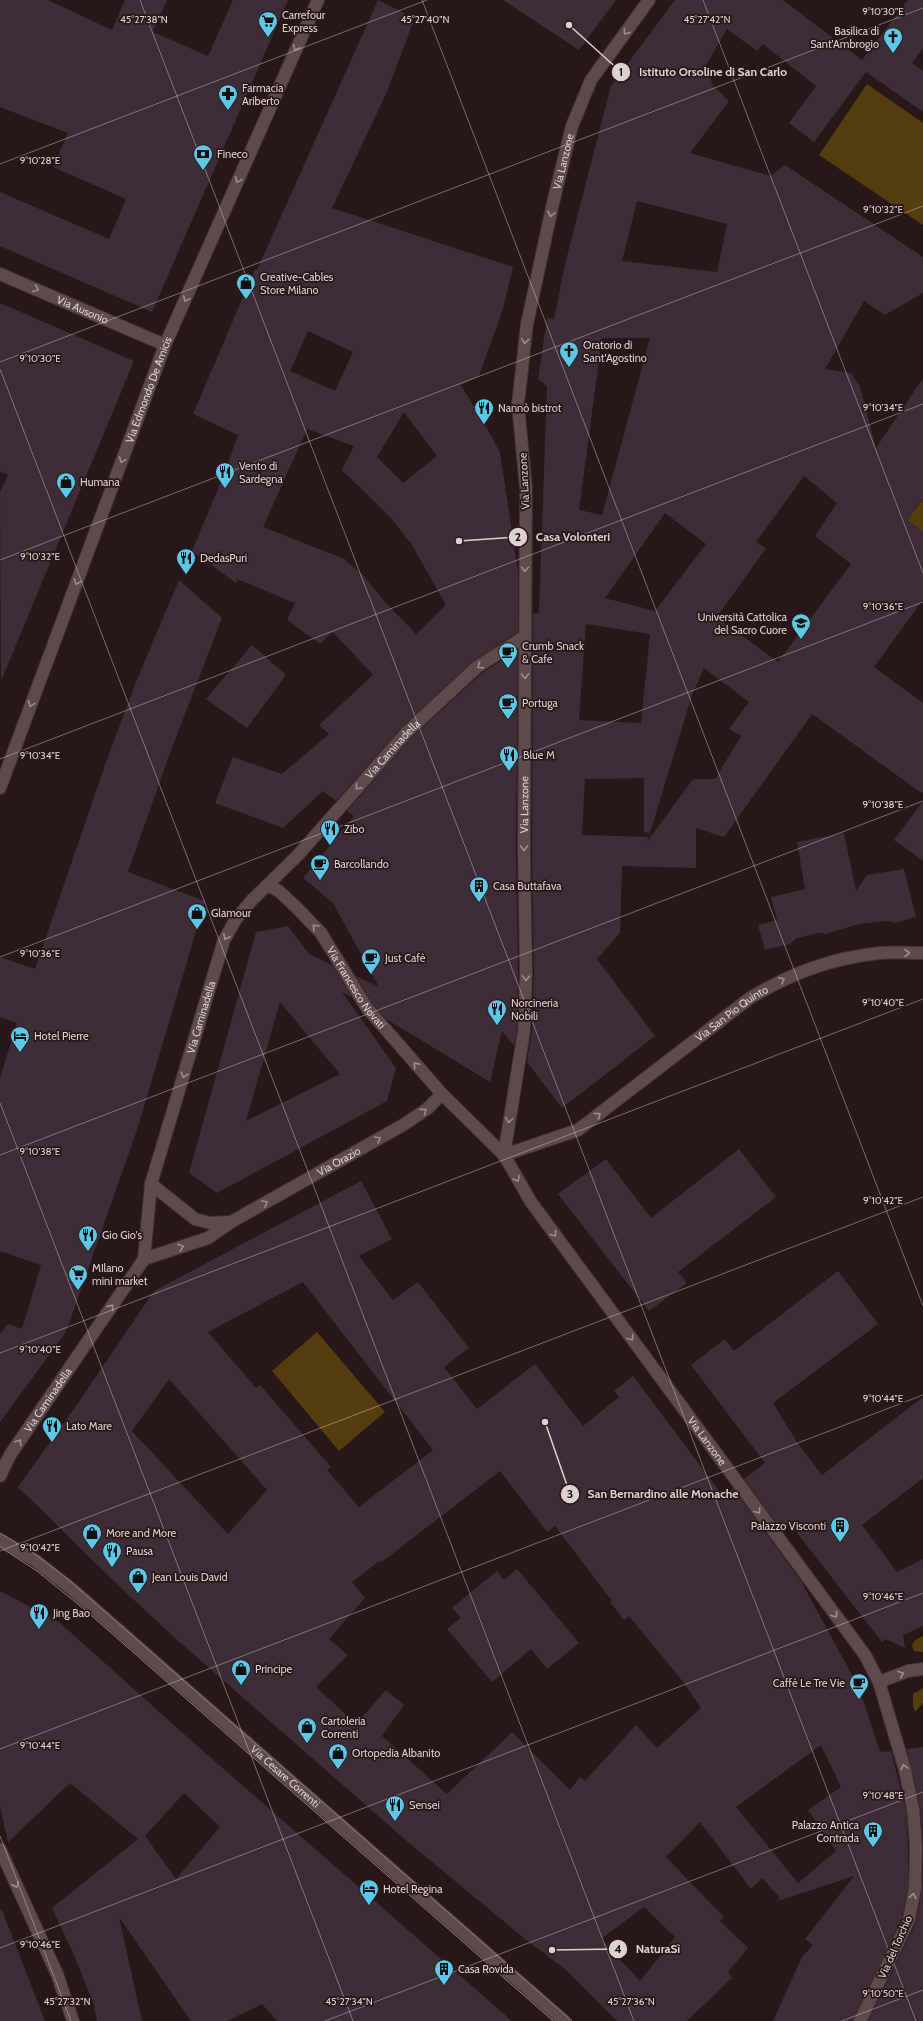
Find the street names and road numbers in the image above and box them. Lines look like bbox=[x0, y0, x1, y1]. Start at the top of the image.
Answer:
street label: Via Lanzone bbox=[550, 132, 577, 191]
street label: Via Ausonio bbox=[55, 292, 111, 327]
street label: Via Edmondo De Amicis bbox=[122, 334, 175, 445]
street label: Via Lanzone bbox=[515, 452, 532, 510]
street label: Via Caminadella bbox=[362, 716, 423, 782]
street label: Via Lanzone bbox=[517, 776, 531, 833]
street label: Via Francesco Novati bbox=[324, 944, 389, 1032]
street label: Via Caminadella bbox=[183, 979, 219, 1055]
street label: Via San Pio Quinto bbox=[692, 982, 770, 1045]
street label: Via Orazio bbox=[314, 1143, 363, 1179]
street label: Via Caminadella bbox=[21, 1364, 75, 1435]
street label: Via Lanzone bbox=[685, 1414, 730, 1468]
street label: Via Cesare Correnti bbox=[247, 1742, 323, 1811]
street label: Via del Torchio bbox=[875, 1913, 915, 1981]

